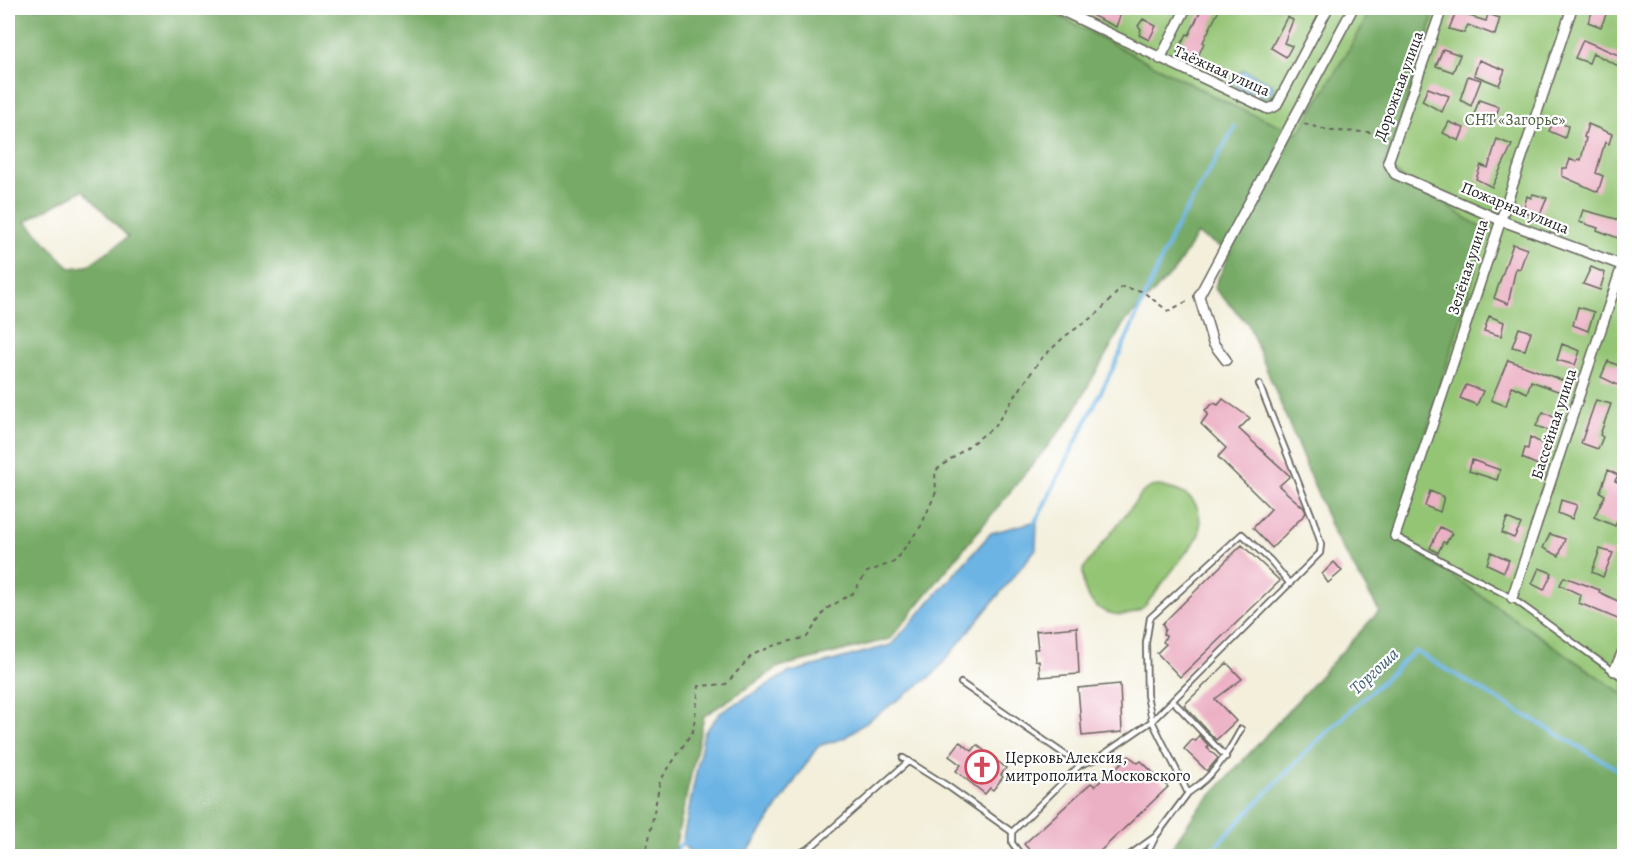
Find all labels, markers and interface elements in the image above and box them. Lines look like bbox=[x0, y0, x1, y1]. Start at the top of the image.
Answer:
street label: Дорожная улица bbox=[1369, 28, 1429, 144]
street label: Таёжная улица bbox=[1171, 40, 1274, 102]
park label: СНТ «Загорье» bbox=[1465, 109, 1565, 131]
street label: Пожарная улица bbox=[1458, 176, 1573, 240]
street label: Зелёная улица bbox=[1442, 216, 1494, 318]
street label: Бассейная улица bbox=[1526, 365, 1582, 482]
water label: Торгоша bbox=[1344, 642, 1404, 700]
place label: Церковь Алексия, митрополита Московского bbox=[1005, 747, 1191, 787]
church icon: Церковь Алексия, митрополита Московского bbox=[964, 749, 1000, 785]

